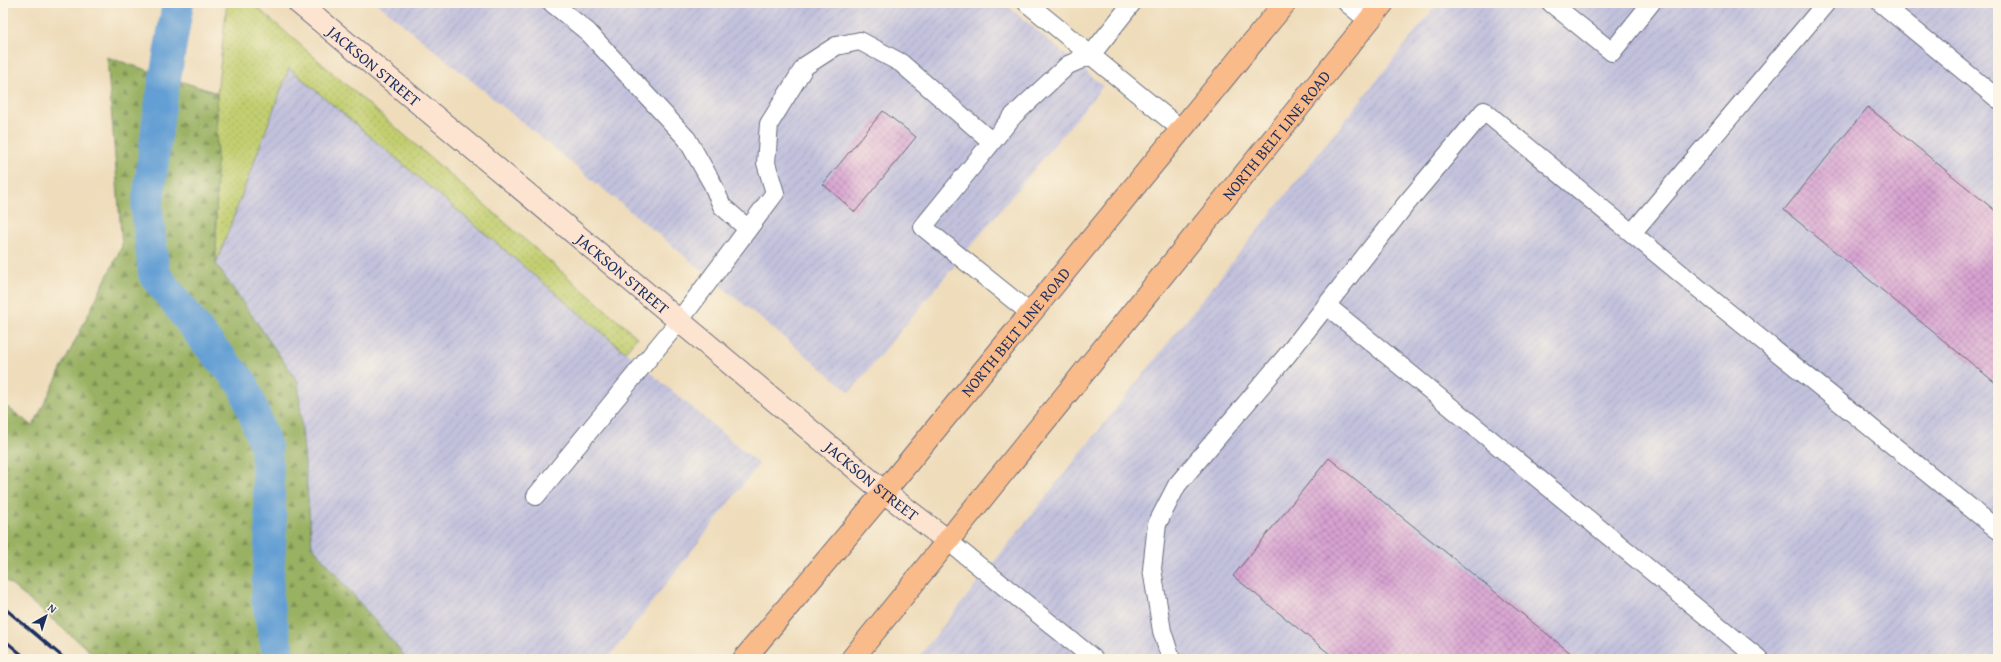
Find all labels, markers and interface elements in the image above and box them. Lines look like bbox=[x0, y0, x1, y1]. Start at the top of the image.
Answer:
street label: JACKSON STREET bbox=[321, 18, 426, 112]
street label: NORTH BELT LINE ROAD bbox=[1216, 65, 1336, 205]
street label: JACKSON STREET bbox=[569, 226, 675, 320]
street label: NORTH BELT LINE ROAD bbox=[955, 262, 1076, 402]
street label: JACKSON STREET bbox=[818, 434, 924, 527]
north arrow bbox=[26, 596, 66, 636]
text: N bbox=[44, 600, 61, 617]

